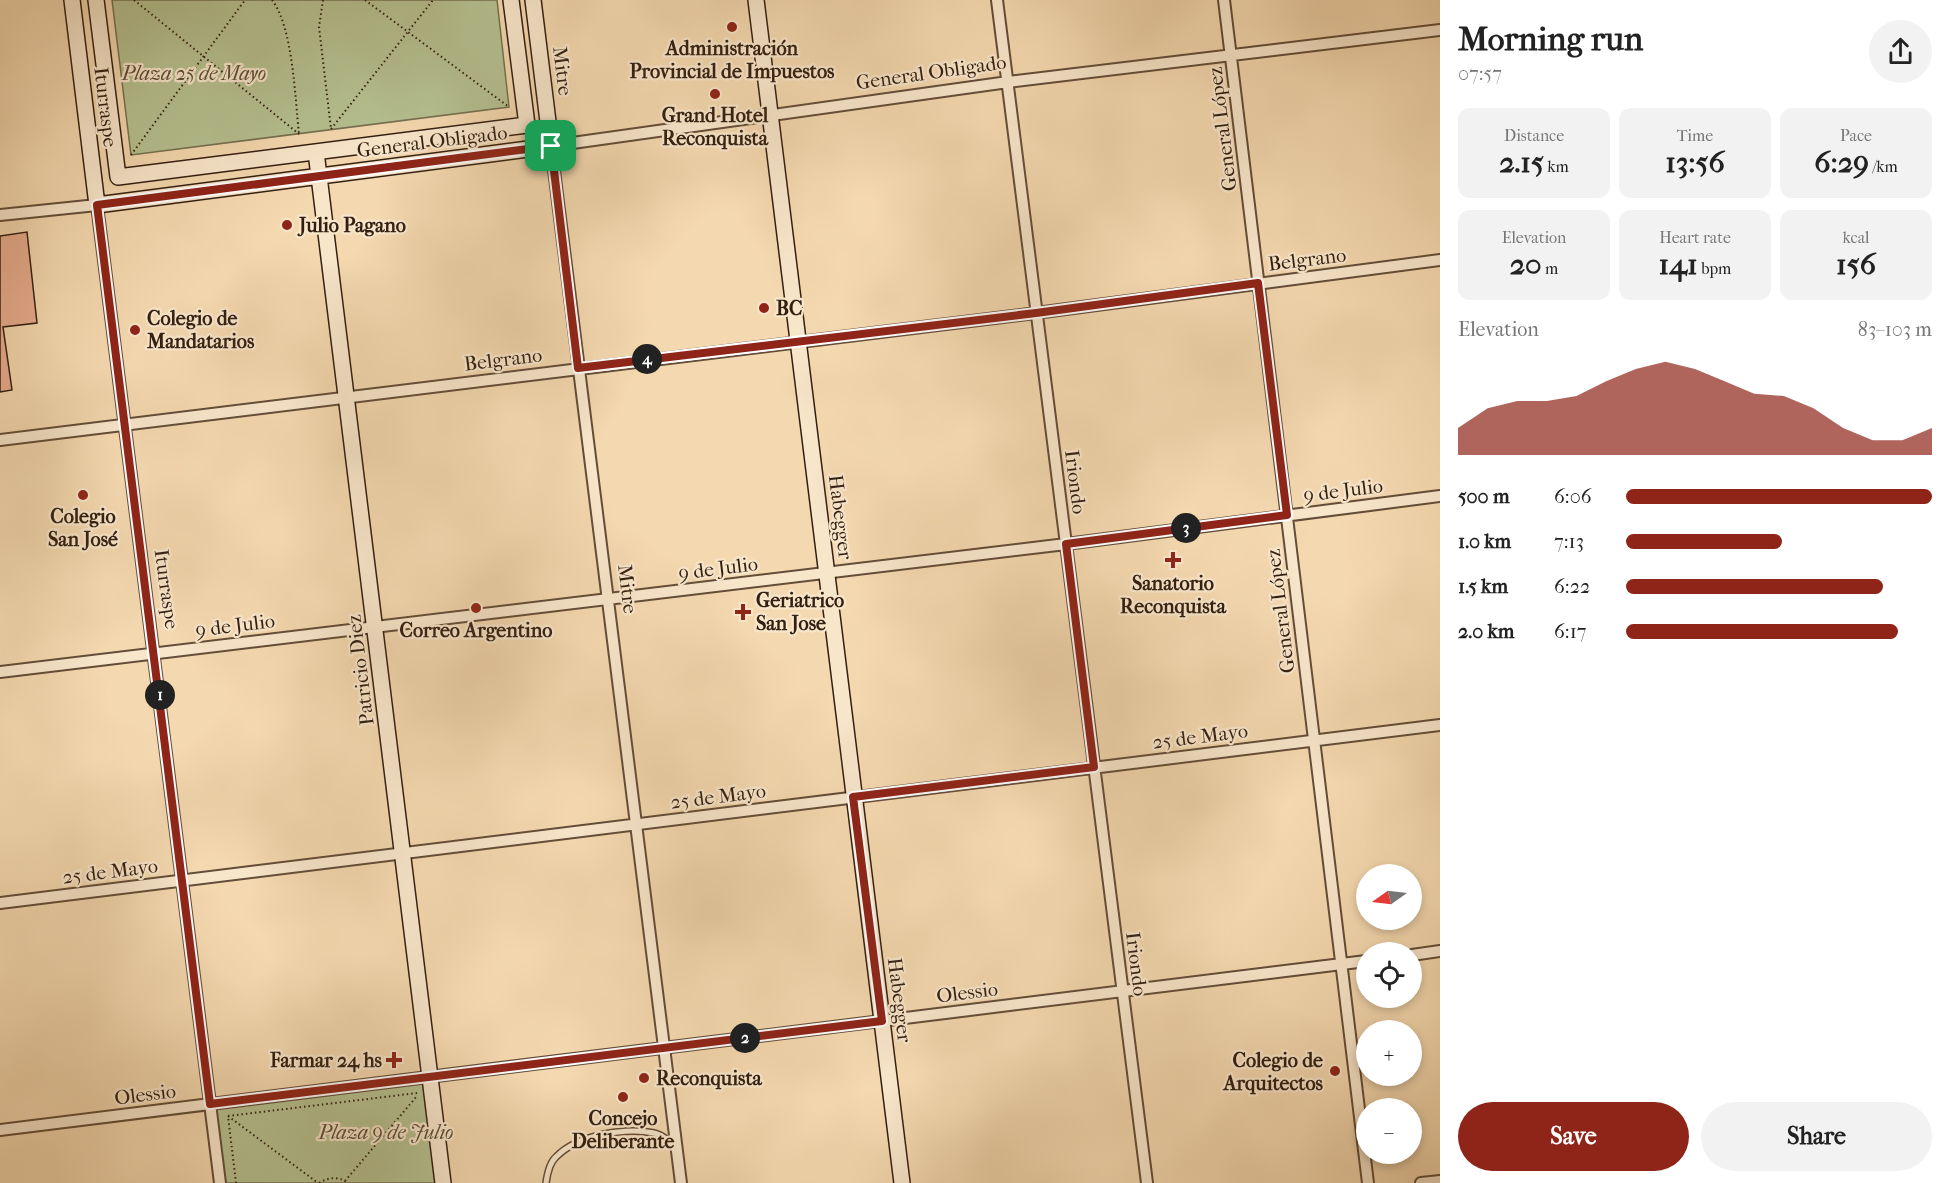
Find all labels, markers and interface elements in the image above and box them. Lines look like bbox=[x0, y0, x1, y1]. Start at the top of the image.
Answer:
marker: Administración Provincial de Impuestos bbox=[725, 20, 739, 34]
text: Morning run bbox=[1458, 20, 1643, 59]
button: share bbox=[1869, 20, 1932, 83]
place label: Administración Provincial de Impuestos bbox=[630, 37, 835, 83]
street label: Mitre bbox=[548, 45, 577, 97]
street label: General Obligado bbox=[854, 51, 1008, 94]
park label: Plaza 25 de Mayo bbox=[121, 62, 266, 85]
text: 07:57 bbox=[1458, 62, 1502, 85]
street label: General López bbox=[1203, 65, 1242, 192]
street label: Iturraspe bbox=[89, 66, 122, 148]
marker: Grand Hotel Reconquista bbox=[708, 87, 722, 101]
place label: Grand Hotel Reconquista bbox=[662, 104, 769, 150]
pin bbox=[525, 120, 576, 171]
street label: General Obligado bbox=[355, 121, 509, 162]
text: Distance bbox=[1504, 126, 1564, 145]
text: Time bbox=[1677, 126, 1713, 145]
text: Pace bbox=[1840, 126, 1872, 145]
icon: arrive bbox=[534, 129, 567, 162]
text: 2.15 bbox=[1499, 145, 1544, 180]
text: 13:56 bbox=[1665, 145, 1725, 180]
text: 6:29 bbox=[1814, 145, 1869, 180]
text: km bbox=[1544, 157, 1569, 176]
text: /km bbox=[1869, 157, 1898, 176]
place label: Julio Pagano bbox=[297, 214, 406, 237]
marker: Julio Pagano bbox=[280, 218, 294, 232]
text: Elevation bbox=[1502, 228, 1566, 247]
text: Heart rate bbox=[1659, 228, 1731, 247]
text: kcal bbox=[1843, 228, 1869, 247]
street label: Belgrano bbox=[1267, 243, 1347, 276]
text: 20 bbox=[1510, 247, 1542, 282]
text: 141 bbox=[1659, 247, 1698, 282]
text: 156 bbox=[1836, 247, 1876, 282]
text: m bbox=[1542, 259, 1558, 278]
text: bpm bbox=[1698, 259, 1731, 278]
place label: BC bbox=[776, 297, 802, 320]
marker: BC bbox=[757, 301, 771, 315]
place label: Colegio de Mandatarios bbox=[146, 307, 255, 353]
text: Elevation bbox=[1458, 318, 1539, 341]
text: 83–103 m bbox=[1858, 318, 1932, 341]
marker: Colegio de Mandatarios bbox=[128, 323, 142, 337]
street label: Belgrano bbox=[463, 343, 543, 376]
pin: 4 bbox=[632, 344, 662, 374]
text: 4 bbox=[642, 349, 652, 368]
street label: Iriondo bbox=[1060, 449, 1091, 516]
street label: Habegger bbox=[824, 473, 857, 561]
street label: 9 de Julio bbox=[1302, 474, 1384, 507]
text: 500 m bbox=[1458, 485, 1510, 508]
text: 6:06 bbox=[1554, 485, 1592, 508]
marker: Colegio San José bbox=[76, 488, 90, 502]
place label: Colegio San José bbox=[48, 505, 118, 551]
pin: 3 bbox=[1171, 513, 1201, 543]
text: 3 bbox=[1183, 518, 1189, 537]
text: 1.0 km bbox=[1458, 530, 1511, 553]
text: 7:13 bbox=[1554, 530, 1584, 553]
street label: General López bbox=[1261, 547, 1300, 674]
street label: Iturraspe bbox=[150, 548, 184, 631]
marker: Sanatorio Reconquista bbox=[1164, 551, 1182, 569]
street label: 9 de Julio bbox=[677, 552, 759, 585]
street label: Mitre bbox=[613, 563, 642, 615]
place label: Sanatorio Reconquista bbox=[1120, 572, 1227, 618]
text: 1.5 km bbox=[1458, 575, 1508, 598]
text: 6:22 bbox=[1554, 575, 1590, 598]
place label: Geriatrico San Jose bbox=[756, 589, 844, 635]
marker: Correo Argentino bbox=[469, 601, 483, 615]
marker: Geriatrico San Jose bbox=[734, 603, 752, 621]
street label: 9 de Julio bbox=[194, 609, 276, 642]
street label: Patricio Diez bbox=[342, 613, 379, 727]
place label: Correo Argentino bbox=[400, 619, 552, 642]
text: 2.0 km bbox=[1458, 620, 1514, 643]
text: 6:17 bbox=[1554, 620, 1586, 643]
pin: 1 bbox=[145, 680, 175, 710]
text: 1 bbox=[157, 685, 163, 704]
street label: 25 de Mayo bbox=[1151, 719, 1249, 754]
street label: 25 de Mayo bbox=[669, 779, 767, 814]
street label: 25 de Mayo bbox=[61, 854, 159, 889]
north arrow bbox=[1356, 864, 1422, 930]
map controls bbox=[1356, 864, 1422, 1164]
street label: Iriondo bbox=[1121, 931, 1152, 998]
button: locate bbox=[1356, 942, 1422, 1008]
street label: Habegger bbox=[883, 956, 916, 1044]
street label: Olessio bbox=[935, 977, 999, 1008]
button: + bbox=[1356, 1020, 1422, 1086]
pin: 2 bbox=[730, 1023, 760, 1053]
text: 2 bbox=[741, 1028, 749, 1047]
place label: Farmar 24 hs bbox=[269, 1049, 383, 1073]
place label: Colegio de Arquitectos bbox=[1222, 1049, 1324, 1095]
marker: Farmar 24 hs bbox=[387, 1053, 401, 1067]
marker: Colegio de Arquitectos bbox=[1328, 1064, 1342, 1078]
place label: Reconquista bbox=[656, 1067, 763, 1090]
marker: Reconquista bbox=[637, 1071, 651, 1085]
street label: Olessio bbox=[113, 1079, 177, 1110]
marker: Concejo Deliberante bbox=[616, 1090, 630, 1104]
button: − bbox=[1356, 1098, 1422, 1164]
button: Save bbox=[1458, 1102, 1689, 1171]
button: Share bbox=[1701, 1102, 1932, 1171]
place label: Concejo Deliberante bbox=[572, 1107, 675, 1153]
park label: Plaza 9 de Julio bbox=[317, 1121, 454, 1144]

